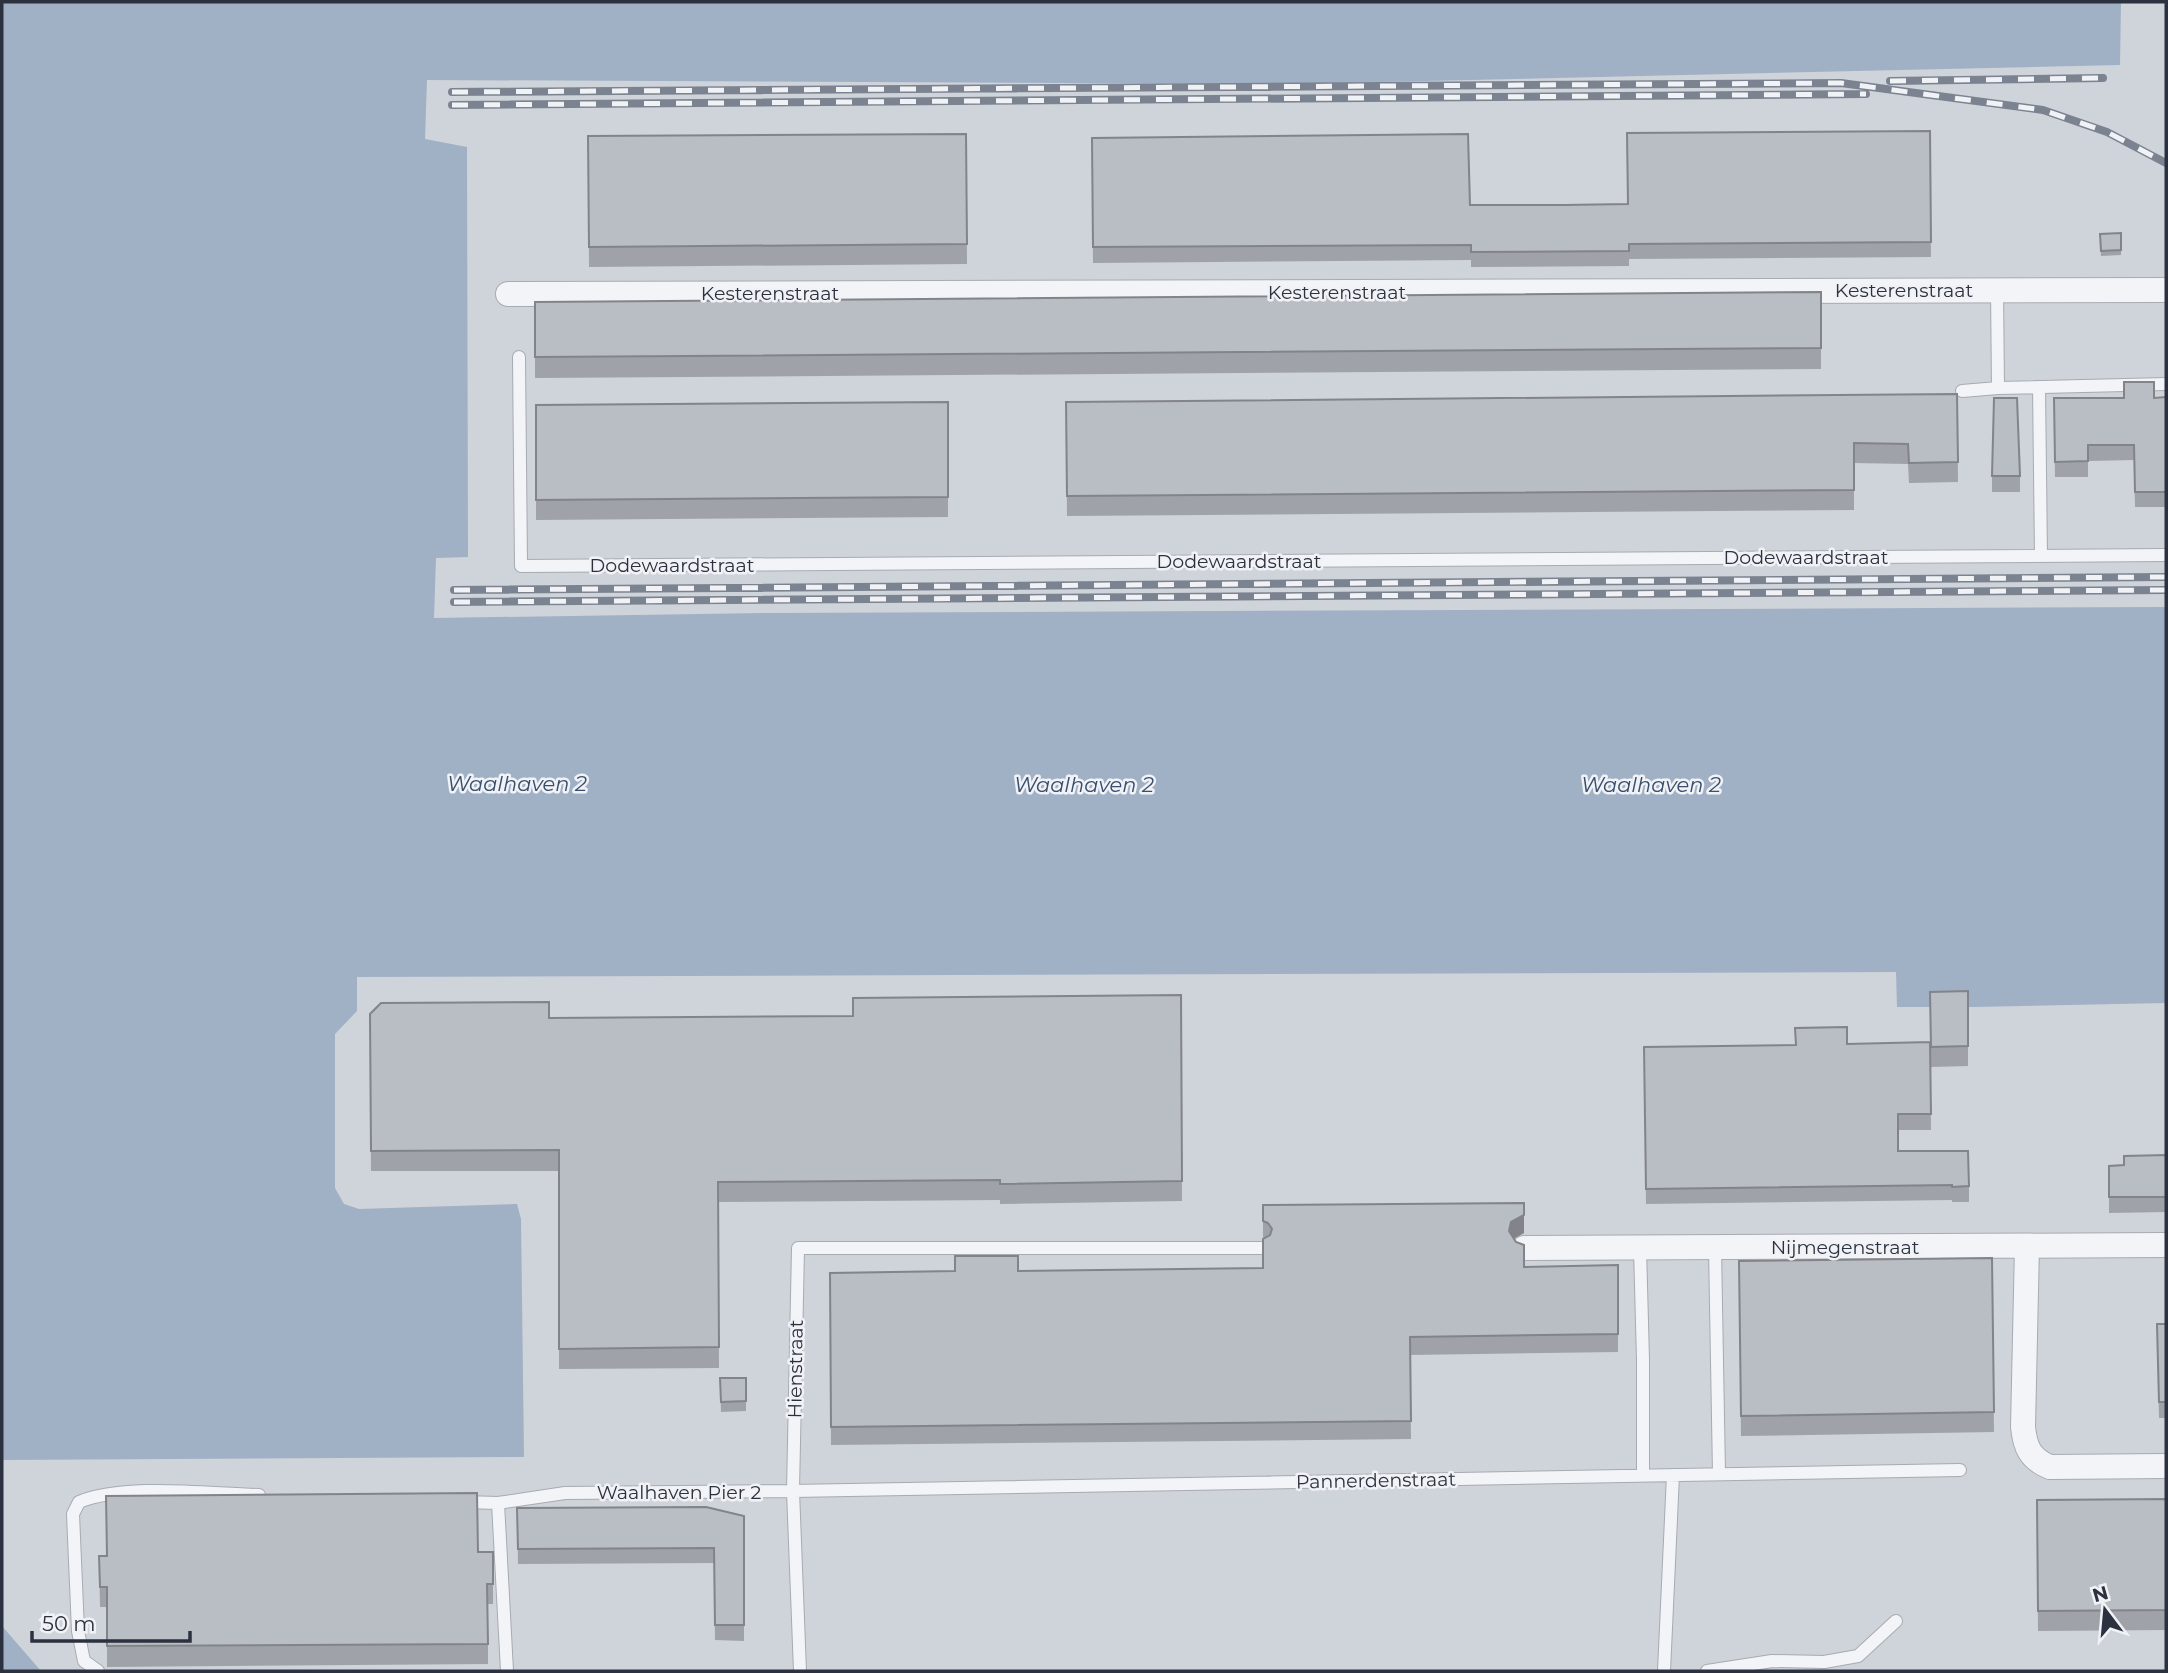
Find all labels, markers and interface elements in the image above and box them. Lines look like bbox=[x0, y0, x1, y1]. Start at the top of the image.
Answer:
street label: Kesterenstraat bbox=[1835, 279, 1973, 302]
street label: Kesterenstraat bbox=[1268, 281, 1406, 304]
street label: Kesterenstraat bbox=[701, 282, 839, 305]
street label: Dodewaardstraat bbox=[1724, 546, 1889, 569]
street label: Dodewaardstraat bbox=[1157, 550, 1322, 573]
street label: Dodewaardstraat bbox=[590, 554, 755, 577]
water label: Waalhaven 2 bbox=[447, 771, 587, 796]
water label: Waalhaven 2 bbox=[1014, 772, 1154, 797]
water label: Waalhaven 2 bbox=[1581, 772, 1721, 797]
street label: Nijmegenstraat bbox=[1771, 1236, 1920, 1259]
street label: Hienstraat bbox=[783, 1319, 808, 1419]
street label: Pannerdenstraat bbox=[1296, 1468, 1457, 1493]
street label: Waalhaven Pier 2 bbox=[597, 1481, 761, 1504]
north arrow bbox=[2070, 1575, 2140, 1645]
text: N bbox=[2090, 1581, 2111, 1607]
scale bar bbox=[32, 1600, 189, 1644]
text: 50 m bbox=[42, 1611, 96, 1636]

